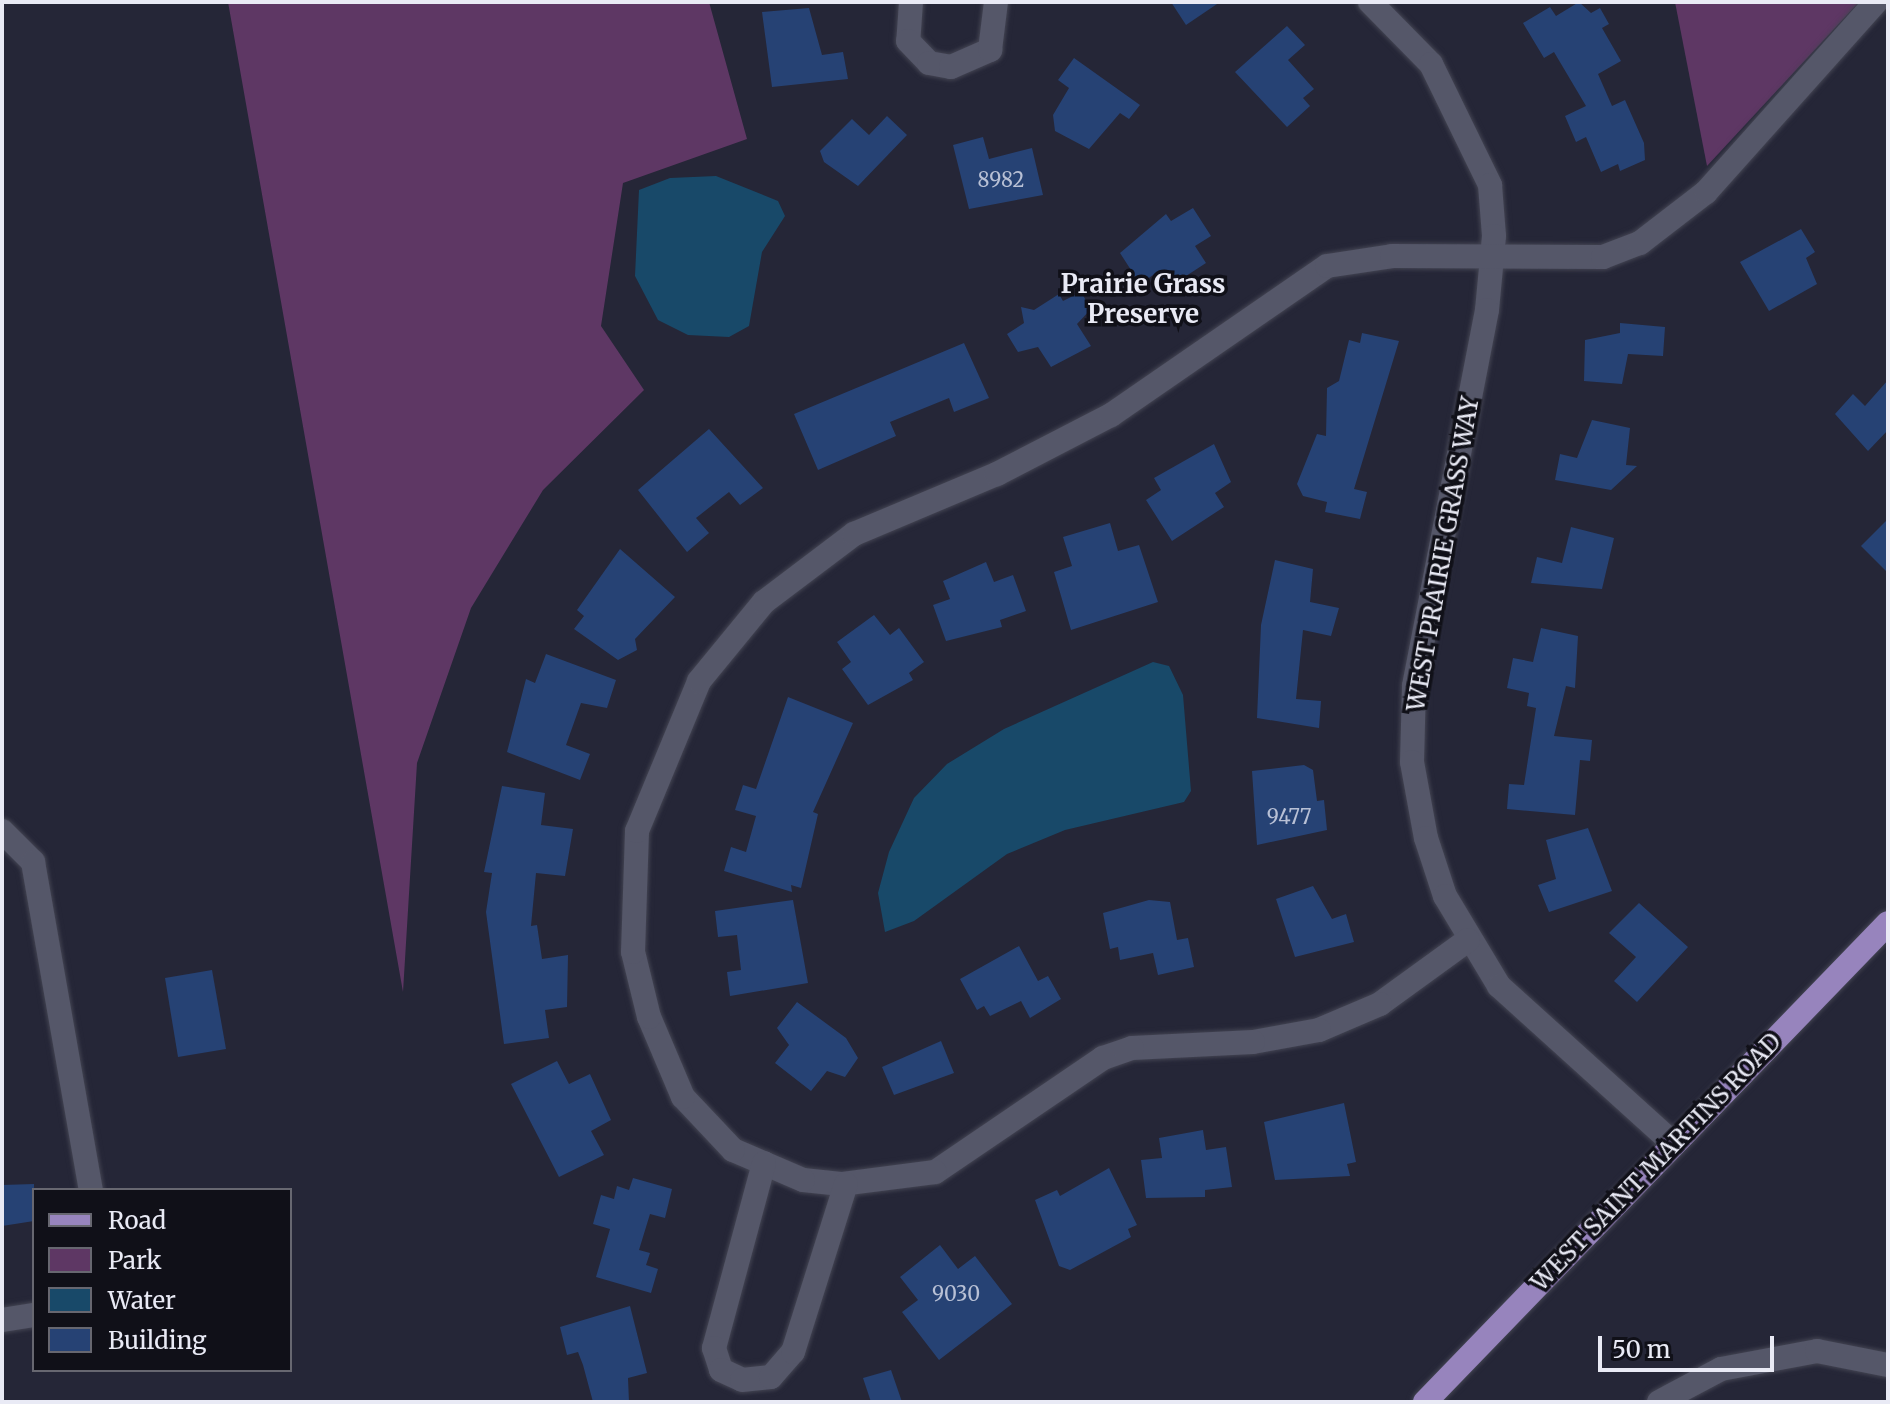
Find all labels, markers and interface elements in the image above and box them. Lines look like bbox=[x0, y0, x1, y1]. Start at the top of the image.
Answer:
house number: 8982 bbox=[978, 167, 1024, 191]
district label: Prairie Grass Preserve bbox=[1060, 268, 1226, 330]
street label: WEST PRAIRIE GRASS WAY bbox=[1401, 394, 1485, 714]
house number: 9477 bbox=[1267, 804, 1311, 828]
street label: WEST SAINT MARTINS ROAD bbox=[1525, 1027, 1787, 1297]
legend bbox=[32, 1188, 292, 1372]
text: Road bbox=[108, 1205, 166, 1236]
text: Park bbox=[108, 1245, 161, 1276]
house number: 9030 bbox=[932, 1281, 980, 1305]
text: Water bbox=[108, 1285, 176, 1316]
scale bar bbox=[1602, 1320, 1778, 1370]
text: Building bbox=[108, 1325, 207, 1356]
text: 50 m bbox=[1612, 1334, 1671, 1365]

